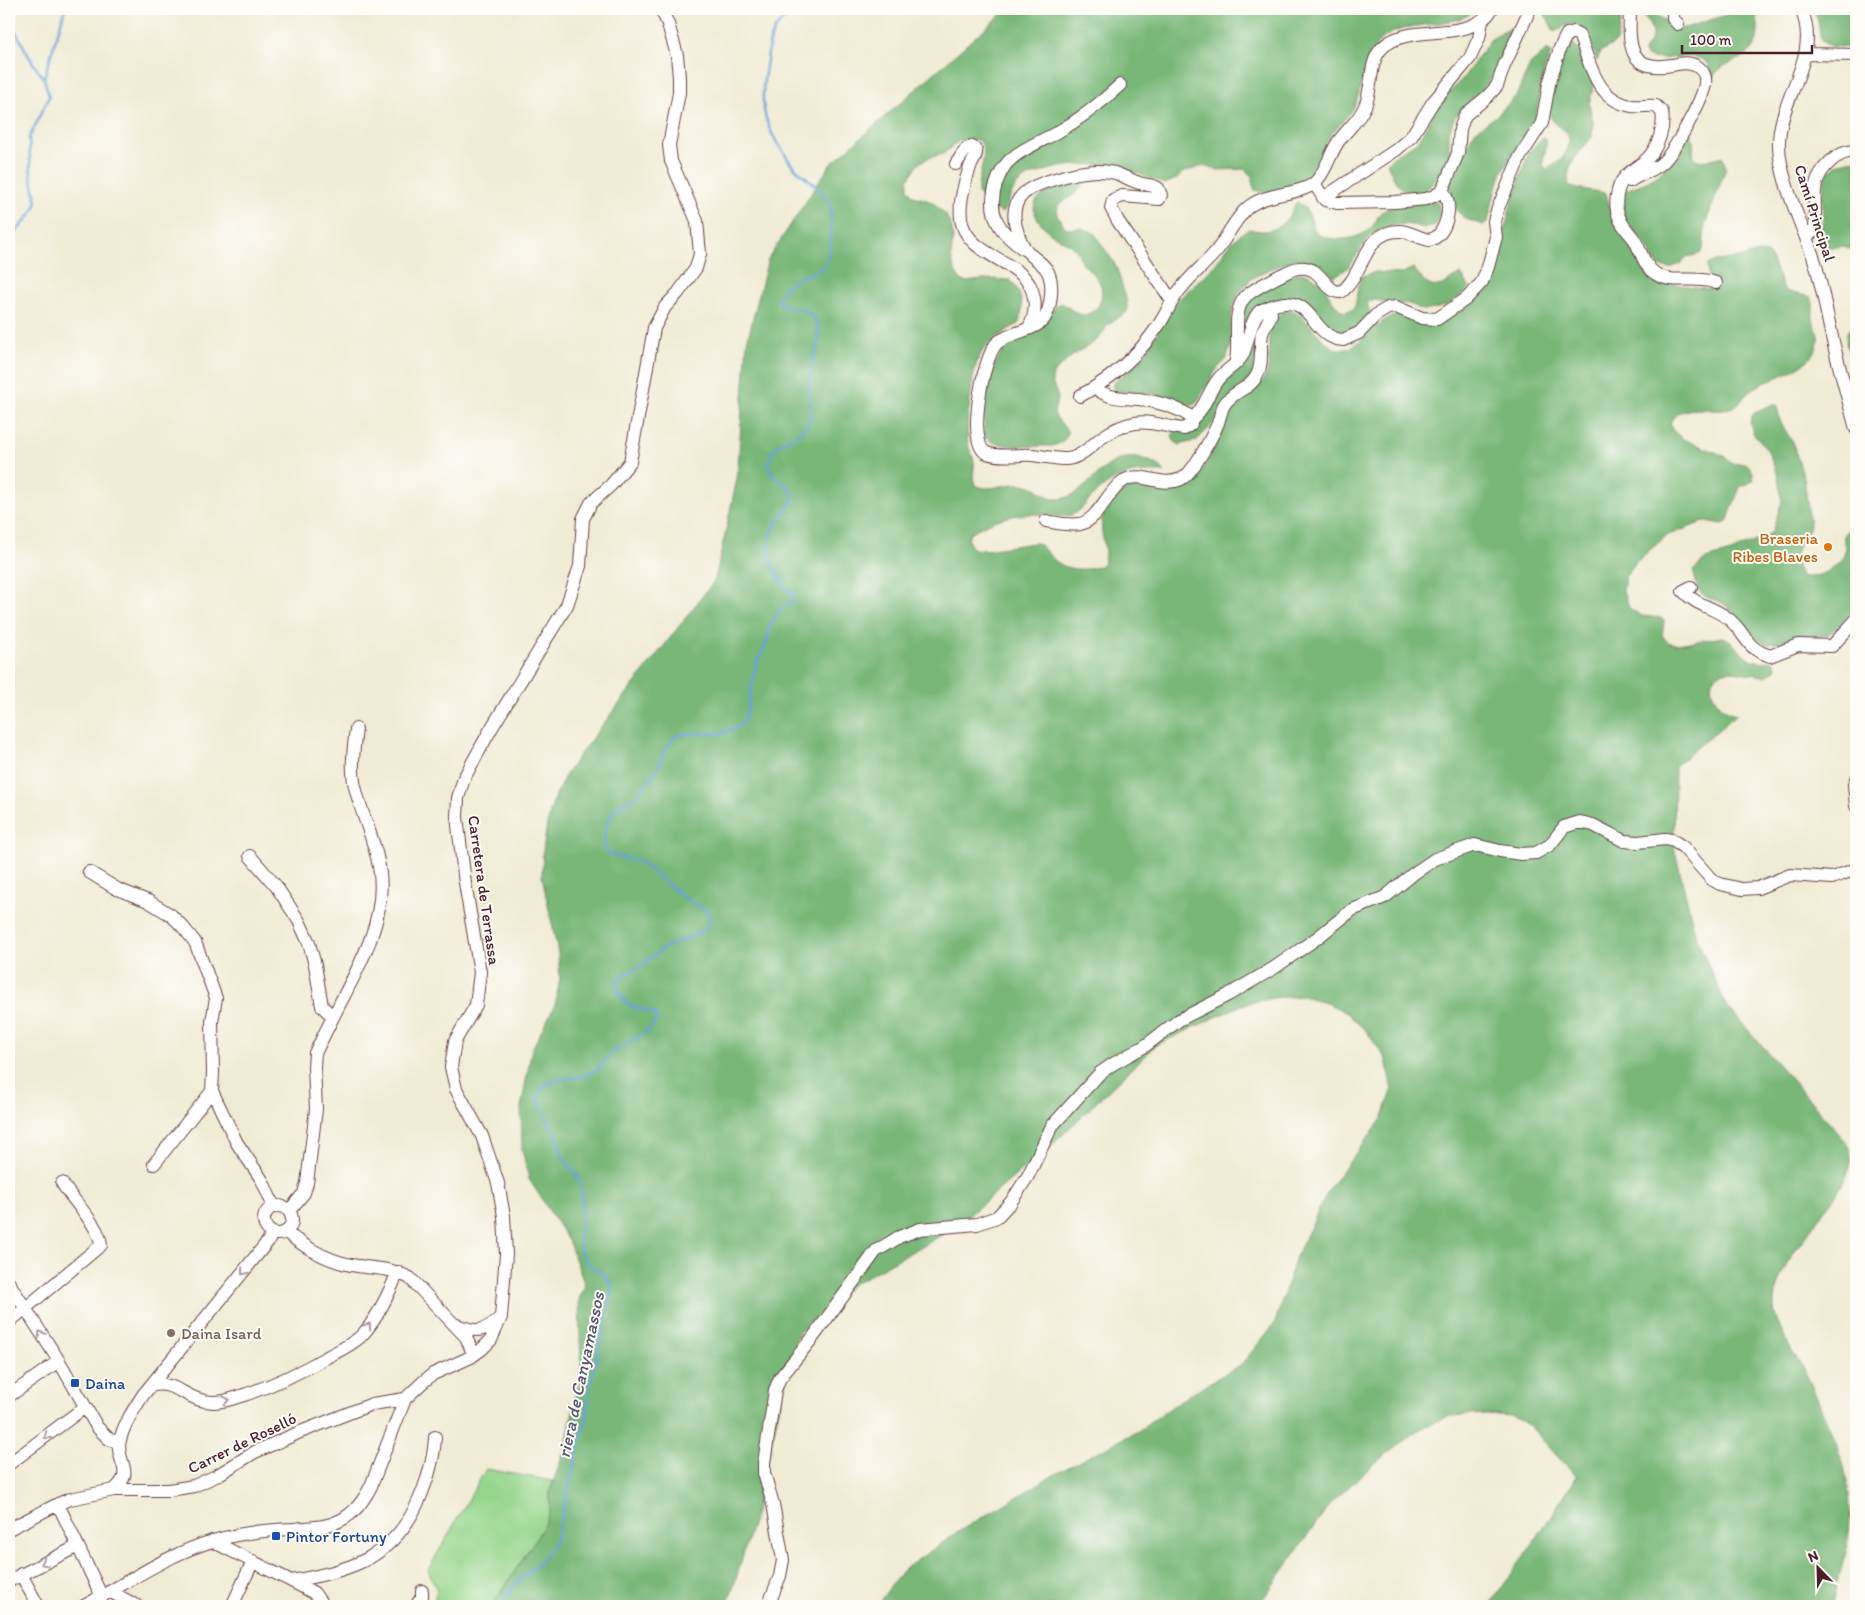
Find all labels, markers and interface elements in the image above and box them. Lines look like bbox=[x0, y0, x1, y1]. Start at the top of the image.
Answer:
scale bar bbox=[1682, 22, 1812, 54]
text: 100 m bbox=[1690, 31, 1732, 49]
street label: Camí Principal bbox=[1790, 162, 1840, 264]
place label: Braseria Ribes Blaves bbox=[1732, 529, 1819, 566]
marker: Braseria Ribes Blaves bbox=[1822, 541, 1834, 553]
street label: Carretera de Terrassa bbox=[464, 814, 504, 966]
one-way arrow bbox=[241, 1266, 250, 1276]
water label: riera de Canyamassos bbox=[553, 1289, 610, 1460]
one-way arrow bbox=[362, 1323, 371, 1332]
place label: Daina Isard bbox=[181, 1324, 262, 1343]
marker: Daina Isard bbox=[165, 1327, 177, 1339]
one-way arrow bbox=[38, 1330, 47, 1339]
place label: Daina bbox=[85, 1374, 126, 1393]
marker: Daina bbox=[69, 1377, 81, 1389]
one-way arrow bbox=[221, 1395, 230, 1406]
street label: Carrer de Roselló bbox=[185, 1409, 299, 1477]
one-way arrow bbox=[44, 1430, 53, 1438]
place label: Pintor Fortuny bbox=[286, 1527, 387, 1546]
marker: Pintor Fortuny bbox=[270, 1530, 282, 1542]
north arrow bbox=[1792, 1542, 1842, 1592]
text: N bbox=[1805, 1547, 1821, 1566]
one-way arrow bbox=[40, 1557, 49, 1567]

